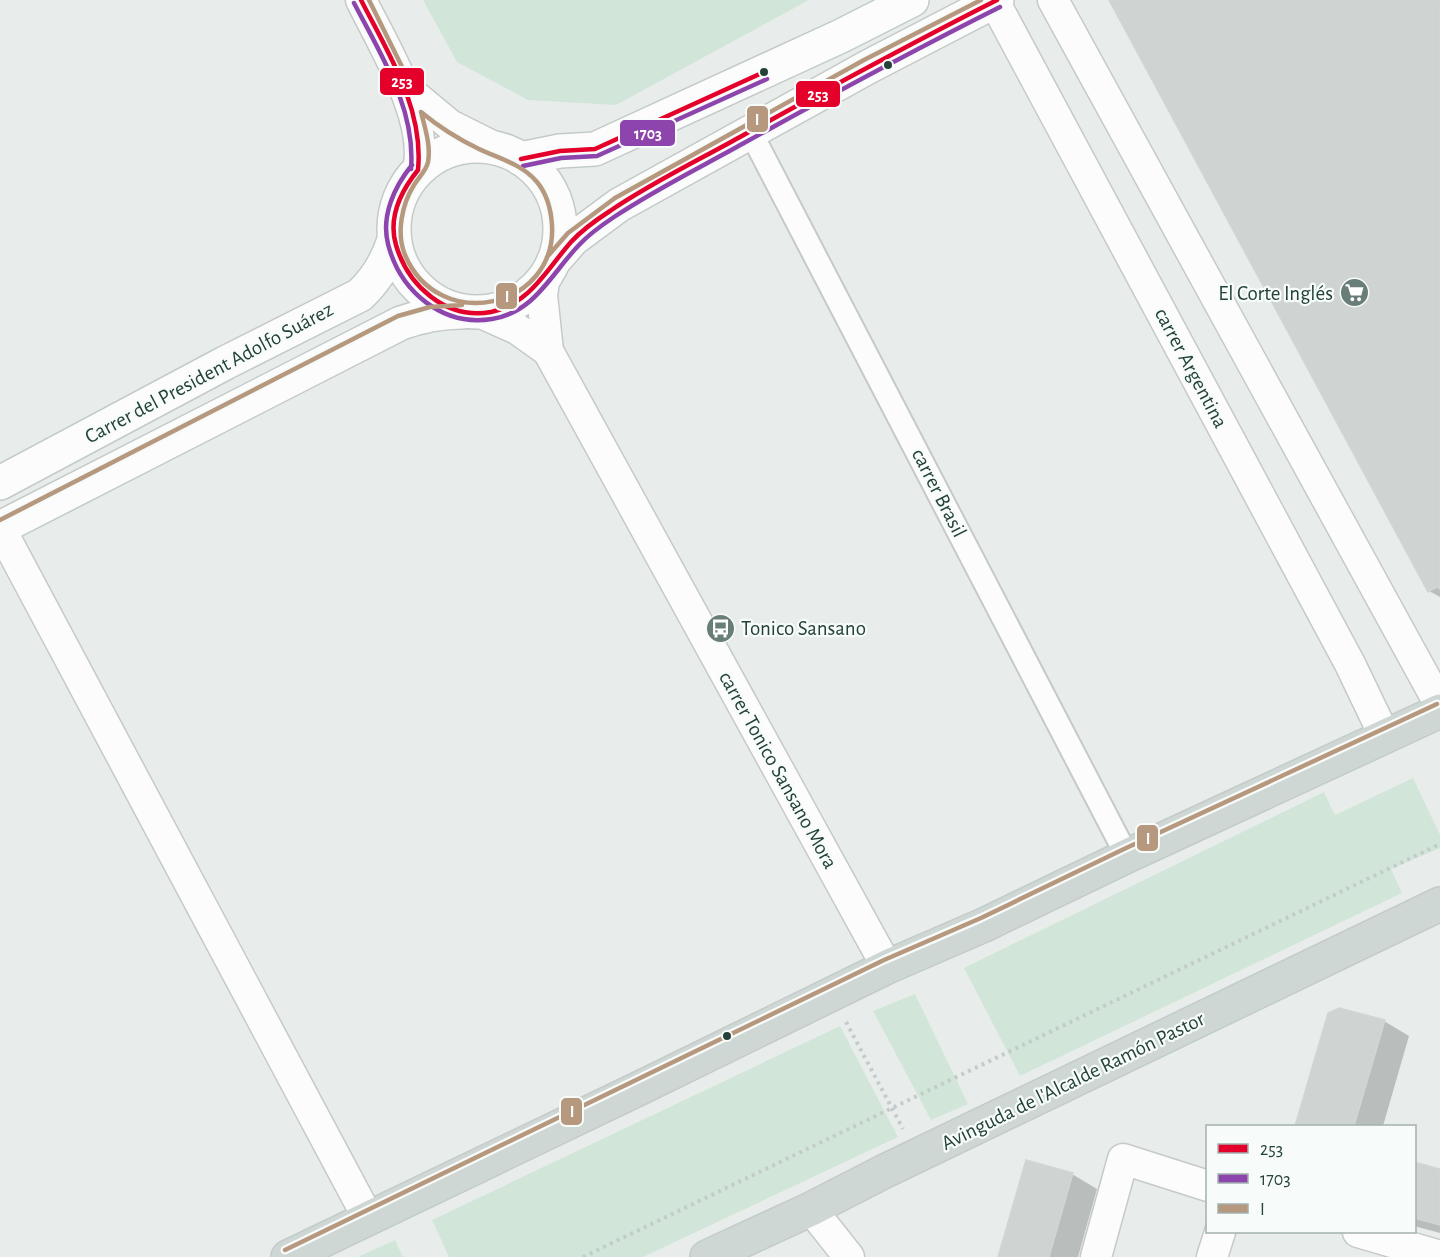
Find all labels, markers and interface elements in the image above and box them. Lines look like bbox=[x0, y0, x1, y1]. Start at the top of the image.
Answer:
unlabelled marker bbox=[882, 59, 894, 71]
unlabelled marker bbox=[758, 66, 770, 78]
line badge: 253 bbox=[379, 67, 425, 96]
text: 253 bbox=[391, 74, 413, 90]
line badge: 253 bbox=[795, 80, 841, 108]
text: 253 bbox=[807, 87, 829, 103]
line badge: I bbox=[746, 105, 769, 133]
text: I bbox=[755, 112, 759, 128]
line badge: 1703 bbox=[619, 119, 676, 147]
text: 1703 bbox=[634, 126, 662, 142]
supermarket icon: El Corte Inglés bbox=[1338, 277, 1370, 309]
line badge: I bbox=[495, 282, 518, 310]
place label: El Corte Inglés bbox=[1218, 283, 1333, 304]
text: I bbox=[505, 289, 509, 305]
street label: Carrer del President Adolfo Suárez bbox=[81, 299, 337, 447]
street label: carrer Argentina bbox=[1151, 305, 1232, 432]
street label: carrer Brasil bbox=[908, 445, 970, 541]
bus stop icon: Tonico Sansano bbox=[704, 612, 736, 644]
place label: Tonico Sansano bbox=[741, 618, 866, 639]
street label: carrer Tonico Sansano Mora bbox=[715, 668, 841, 872]
line badge: I bbox=[1136, 824, 1159, 852]
text: I bbox=[1146, 831, 1150, 847]
street label: Avinguda de l'Alcalde Ramón Pastor bbox=[938, 1008, 1208, 1154]
unlabelled marker bbox=[721, 1030, 733, 1042]
line badge: I bbox=[560, 1097, 583, 1126]
text: I bbox=[570, 1104, 574, 1120]
legend bbox=[1206, 1125, 1416, 1233]
text: 253 bbox=[1260, 1141, 1283, 1159]
text: 1703 bbox=[1260, 1171, 1291, 1189]
text: I bbox=[1260, 1201, 1265, 1219]

